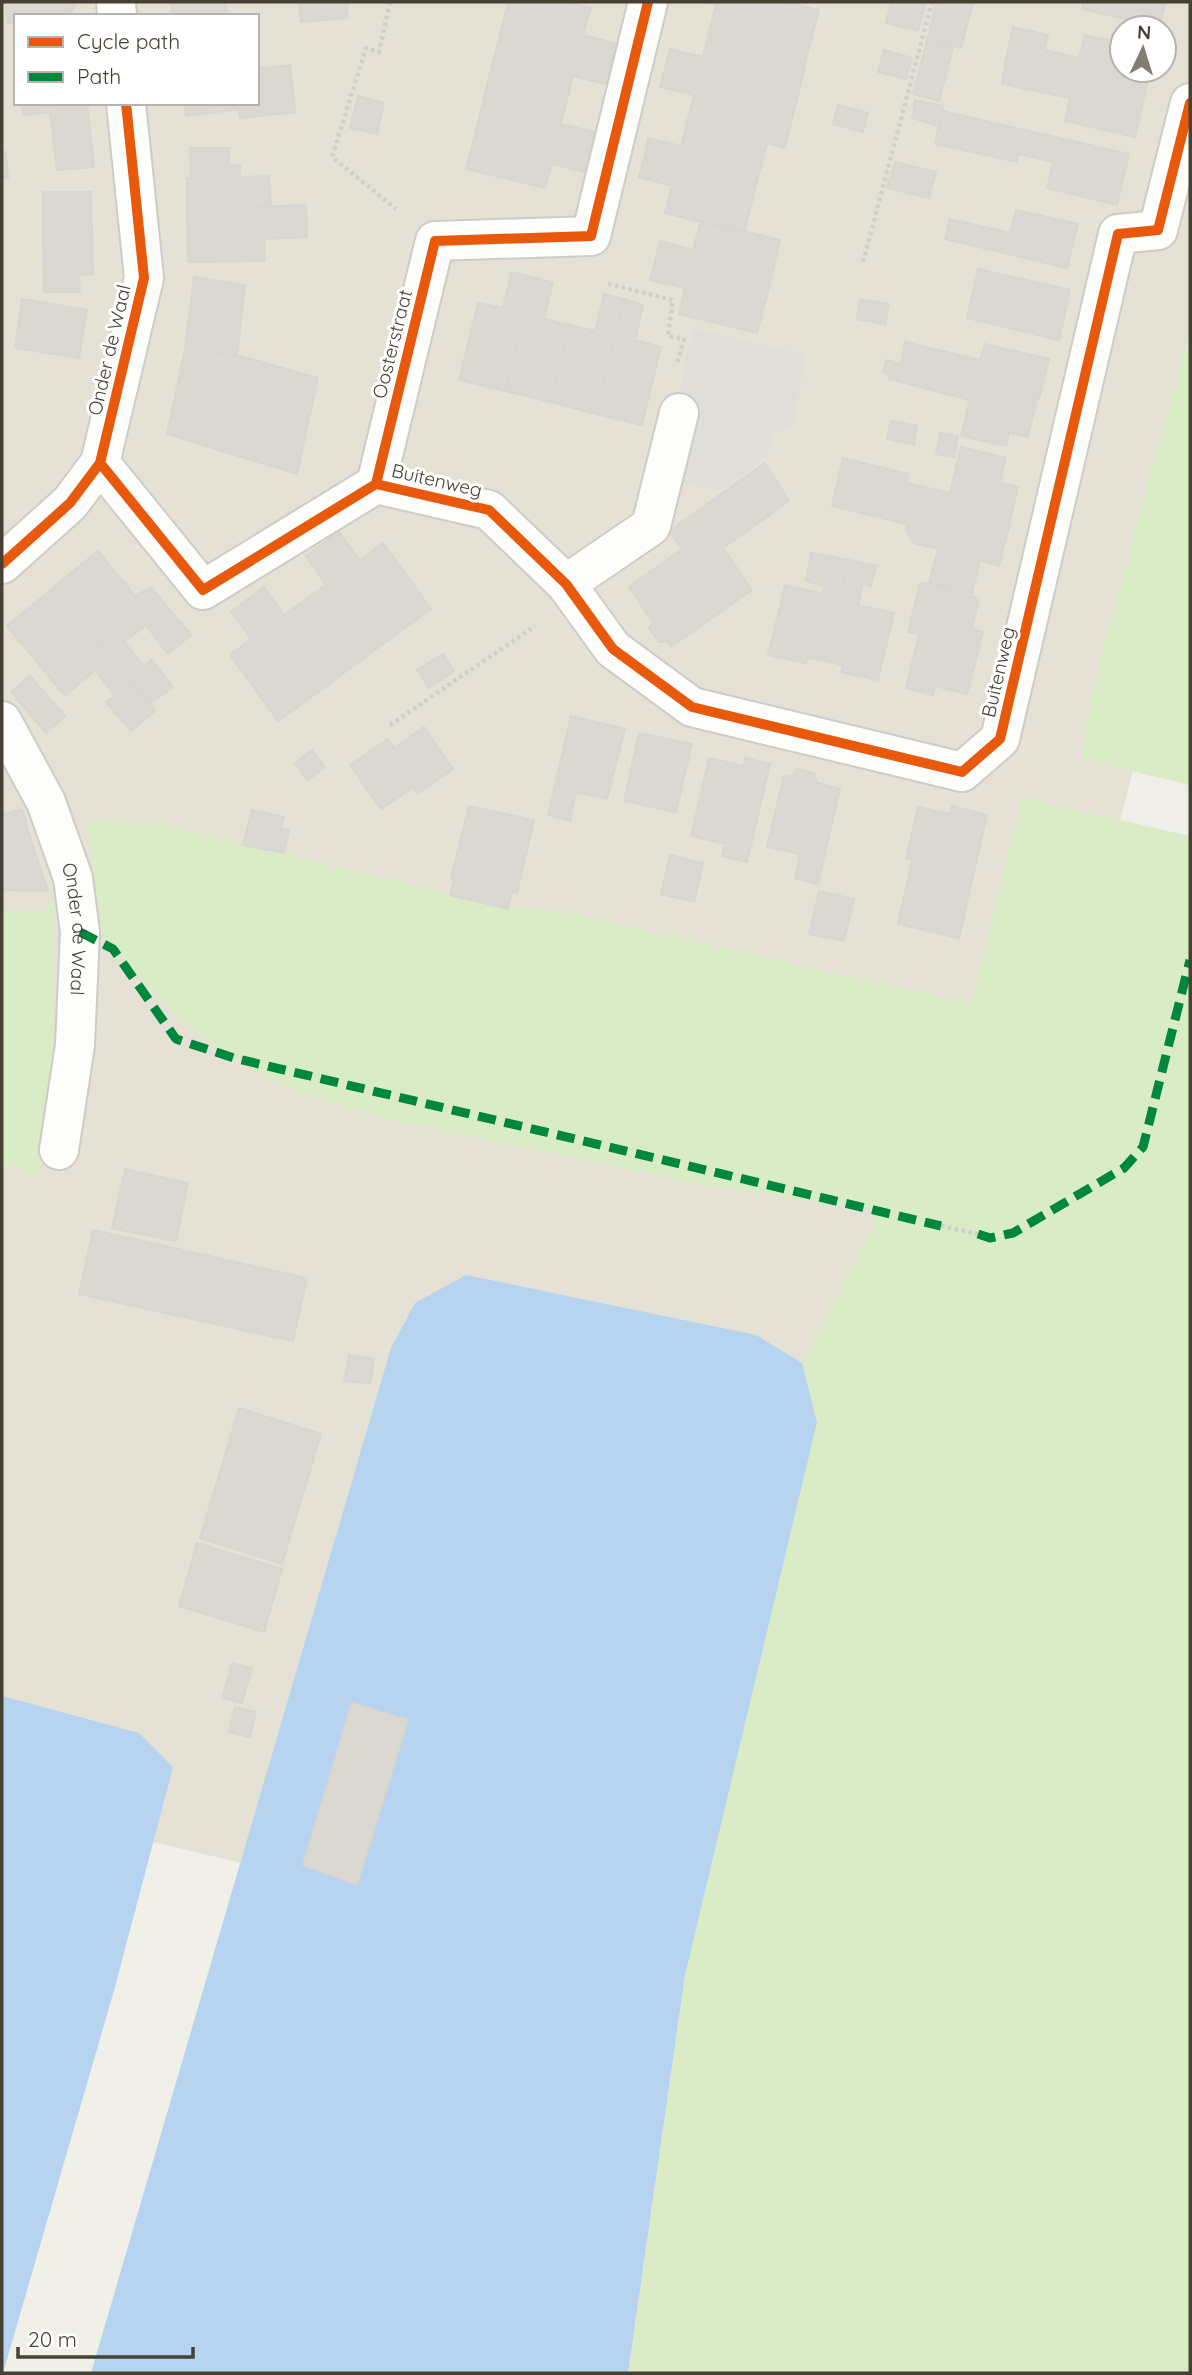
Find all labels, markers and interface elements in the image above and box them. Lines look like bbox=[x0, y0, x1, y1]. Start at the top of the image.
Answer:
legend bbox=[14, 14, 259, 105]
north arrow bbox=[1108, 14, 1178, 84]
text: N bbox=[1136, 20, 1152, 44]
text: Cycle path bbox=[77, 28, 180, 54]
text: Path bbox=[77, 63, 121, 89]
street label: Onder de Waal bbox=[82, 282, 136, 418]
street label: Oosterstraat bbox=[367, 287, 417, 401]
street label: Buitenweg bbox=[389, 458, 485, 502]
street label: Buitenweg bbox=[976, 624, 1020, 720]
street label: Onder de Waal bbox=[56, 859, 92, 996]
scale bar bbox=[18, 2316, 192, 2360]
text: 20 m bbox=[28, 2326, 77, 2352]

